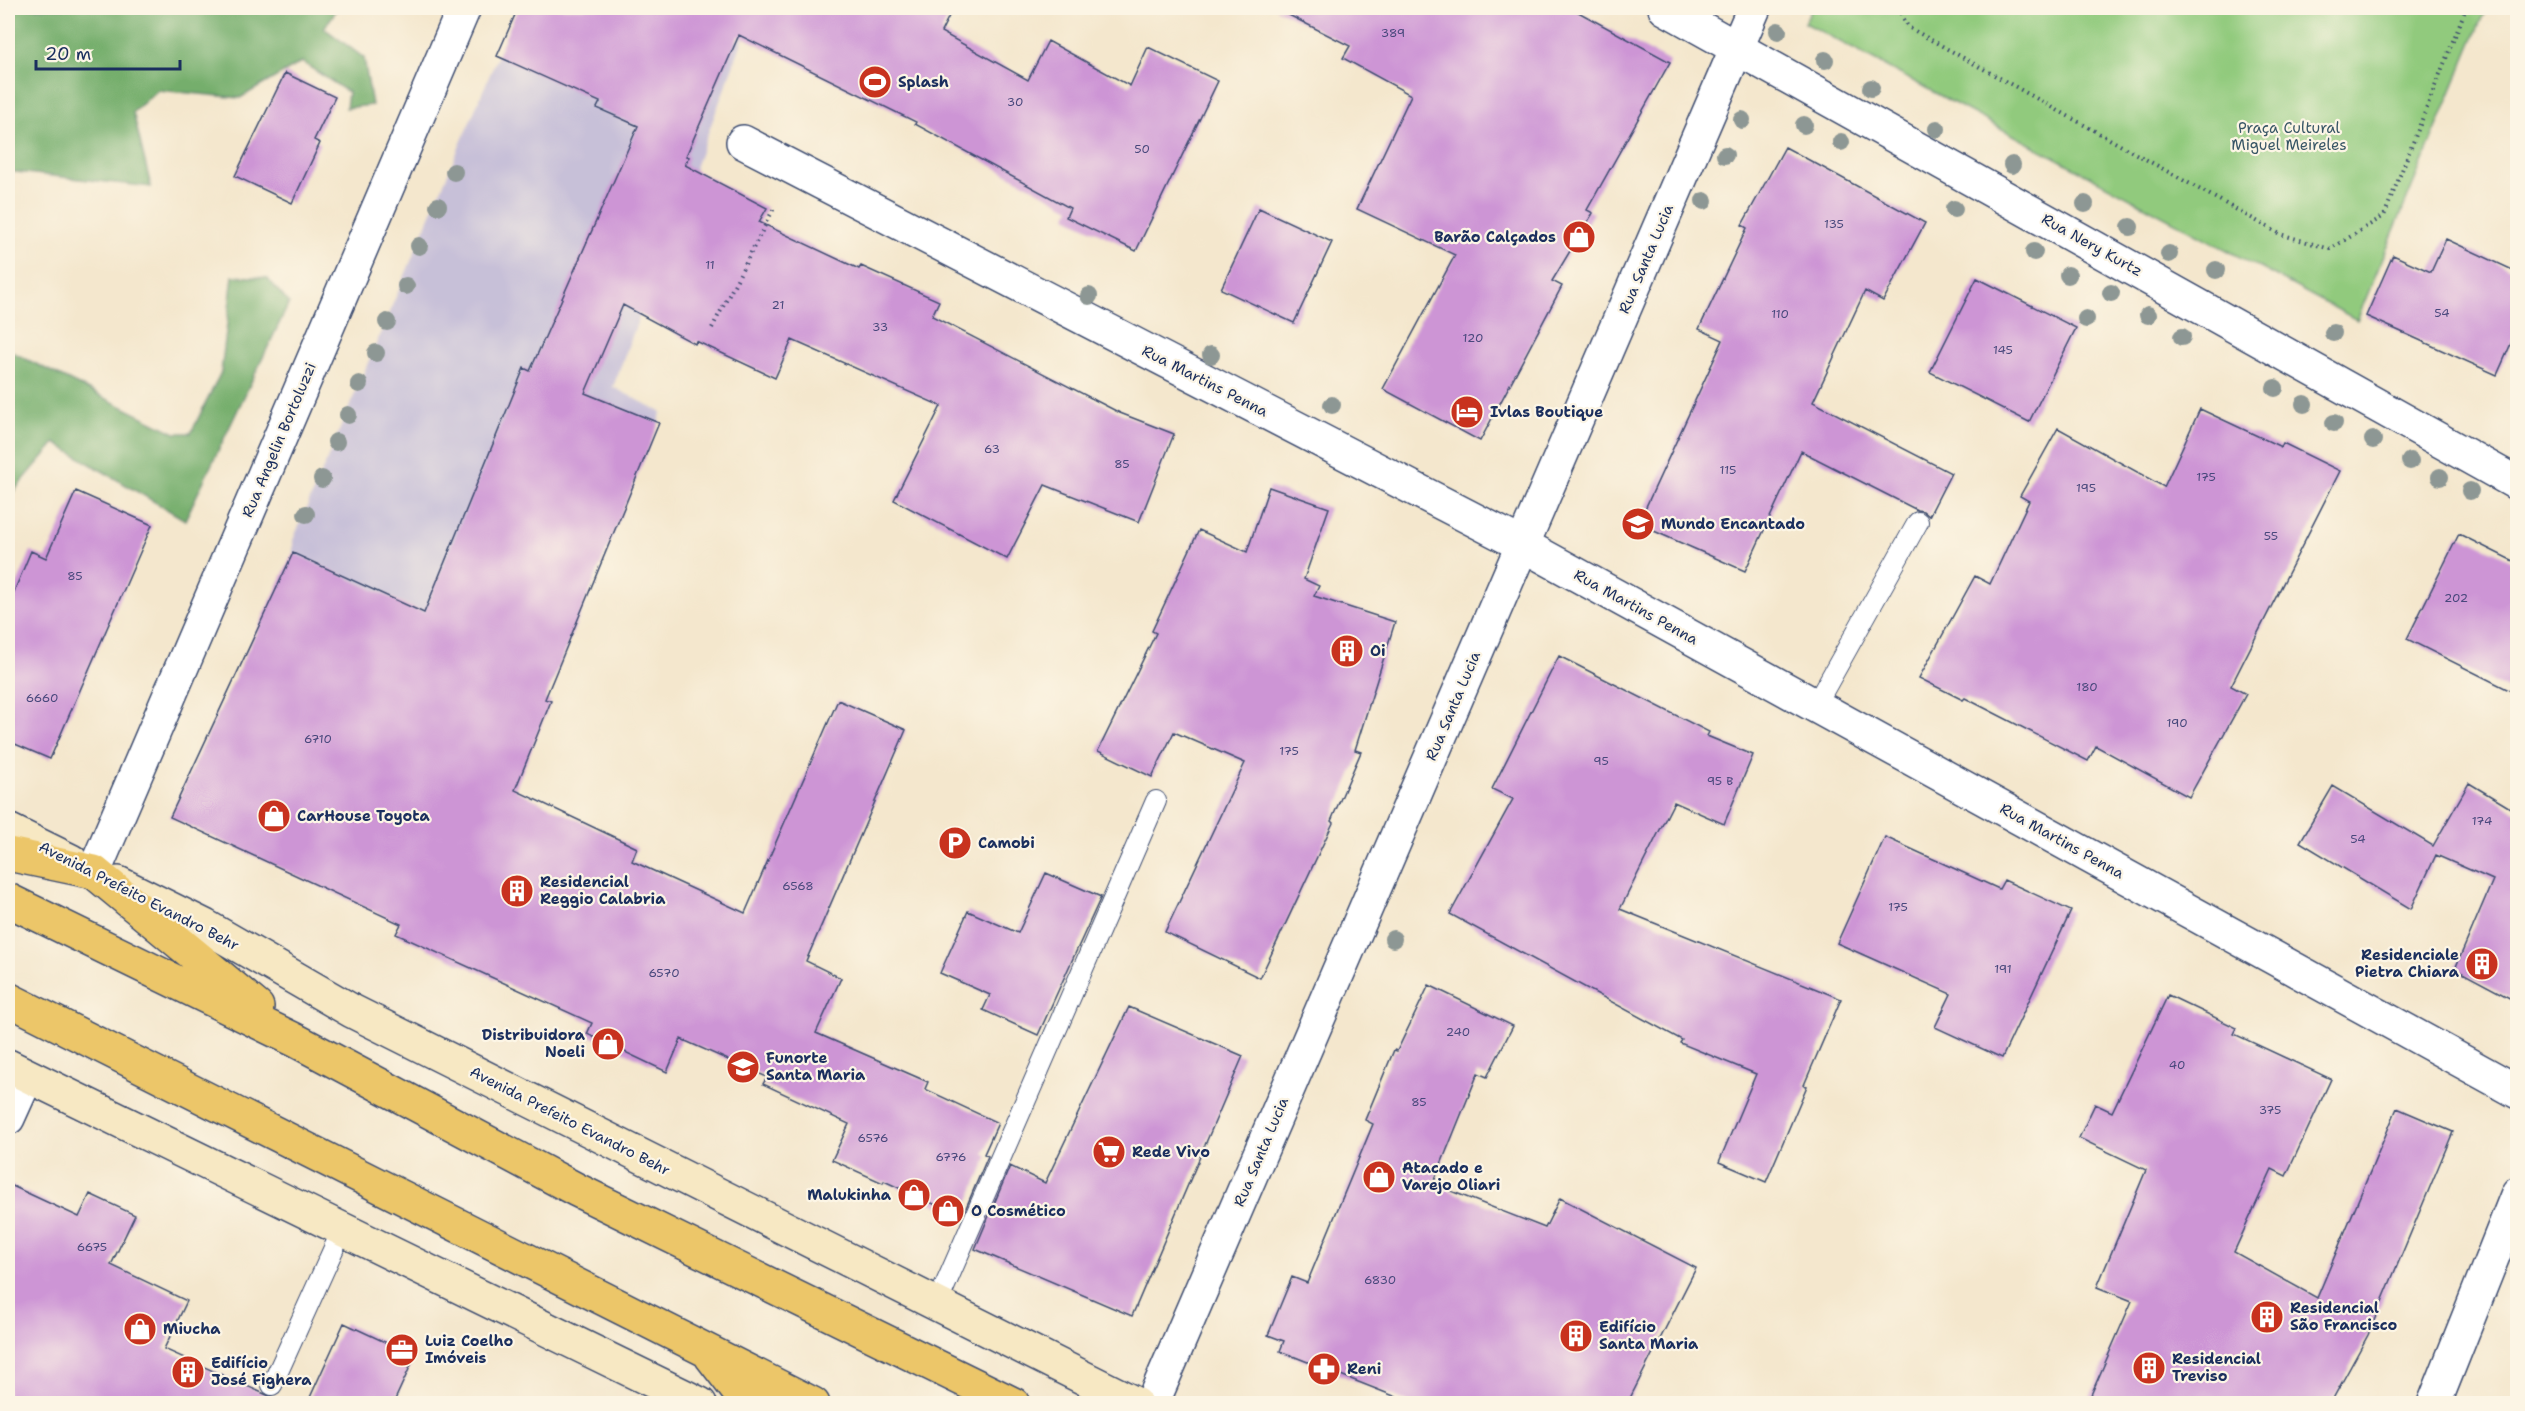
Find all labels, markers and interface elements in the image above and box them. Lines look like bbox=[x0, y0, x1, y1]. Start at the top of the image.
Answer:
house number: 389 bbox=[1381, 25, 1405, 41]
scale bar bbox=[36, 33, 180, 71]
text: 20 m bbox=[45, 42, 91, 66]
sports icon: Splash bbox=[857, 64, 893, 100]
place label: Splash bbox=[898, 72, 949, 92]
house number: 30 bbox=[1007, 94, 1023, 110]
park label: Praça Cultural Miguel Meireles bbox=[2231, 118, 2347, 155]
house number: 50 bbox=[1134, 141, 1150, 157]
street label: Rua Santa Lucia bbox=[1614, 201, 1678, 317]
street label: Rua Nery Kurtz bbox=[2038, 209, 2146, 281]
house number: 135 bbox=[1824, 216, 1844, 232]
shop icon: Barão Calçados bbox=[1561, 219, 1597, 255]
place label: Barão Calçados bbox=[1434, 227, 1556, 247]
house number: 11 bbox=[705, 257, 715, 273]
house number: 21 bbox=[772, 297, 784, 313]
house number: 54 bbox=[2434, 305, 2450, 321]
house number: 110 bbox=[1771, 306, 1789, 322]
house number: 33 bbox=[872, 319, 888, 335]
house number: 120 bbox=[1463, 330, 1483, 346]
street label: Rua Martins Penna bbox=[1139, 341, 1272, 422]
house number: 145 bbox=[1993, 342, 2013, 358]
street label: Rua Angelin Bortoluzzi bbox=[237, 359, 321, 521]
hotel icon: Ivlas Boutique bbox=[1449, 394, 1485, 430]
place label: Ivlas Boutique bbox=[1490, 402, 1603, 422]
house number: 63 bbox=[984, 441, 1000, 457]
house number: 85 bbox=[1114, 456, 1130, 472]
house number: 115 bbox=[1720, 462, 1736, 478]
house number: 175 bbox=[2196, 469, 2216, 485]
house number: 195 bbox=[2076, 480, 2096, 496]
school or university icon: Mundo Encantado bbox=[1620, 506, 1656, 542]
place label: Mundo Encantado bbox=[1661, 514, 1805, 534]
house number: 55 bbox=[2264, 528, 2278, 544]
street label: Rua Martins Penna bbox=[1570, 565, 1702, 650]
house number: 85 bbox=[67, 568, 83, 584]
house number: 202 bbox=[2444, 590, 2468, 606]
building icon: Oi bbox=[1329, 633, 1365, 669]
place label: Oi bbox=[1370, 641, 1386, 661]
street label: Rua Santa Lucia bbox=[1421, 648, 1485, 764]
house number: 180 bbox=[2076, 679, 2098, 695]
house number: 6660 bbox=[26, 690, 58, 706]
house number: 190 bbox=[2166, 715, 2188, 731]
house number: 6710 bbox=[304, 731, 332, 747]
house number: 175 bbox=[1279, 743, 1299, 759]
house number: 95 bbox=[1593, 753, 1609, 769]
house number: 95 B bbox=[1707, 773, 1733, 789]
shop icon: CarHouse Toyota bbox=[256, 798, 292, 834]
street label: Rua Martins Penna bbox=[1996, 799, 2128, 884]
place label: CarHouse Toyota bbox=[297, 806, 430, 826]
house number: 174 bbox=[2472, 813, 2492, 829]
parking icon: Camobi bbox=[937, 825, 973, 861]
house number: 54 bbox=[2350, 831, 2366, 847]
place label: Camobi bbox=[978, 833, 1035, 853]
street label: Avenida Prefeito Evandro Behr bbox=[35, 837, 243, 955]
place label: Residencial Reggio Calabria bbox=[540, 872, 666, 909]
building icon: Residencial Reggio Calabria bbox=[499, 873, 535, 909]
house number: 6568 bbox=[782, 878, 814, 894]
house number: 175 bbox=[1888, 899, 1908, 915]
place label: Residenciale Pietra Chiara bbox=[2355, 945, 2460, 982]
building icon: Residenciale Pietra Chiara bbox=[2464, 946, 2500, 982]
house number: 191 bbox=[1994, 961, 2012, 977]
house number: 6570 bbox=[648, 965, 680, 981]
house number: 240 bbox=[1446, 1024, 1470, 1040]
place label: Distribuidora Noeli bbox=[482, 1025, 586, 1062]
shop icon: Distribuidora Noeli bbox=[590, 1026, 626, 1062]
place label: Funorte Santa Maria bbox=[766, 1048, 866, 1085]
school or university icon: Funorte Santa Maria bbox=[725, 1049, 761, 1085]
house number: 40 bbox=[2169, 1057, 2185, 1073]
street label: Avenida Prefeito Evandro Behr bbox=[466, 1062, 674, 1180]
street label: Rua Santa Lucia bbox=[1229, 1094, 1293, 1210]
house number: 85 bbox=[1411, 1094, 1427, 1110]
house number: 375 bbox=[2259, 1102, 2281, 1118]
house number: 6576 bbox=[858, 1130, 888, 1146]
supermarket icon: Rede Vivo bbox=[1091, 1134, 1127, 1170]
place label: Rede Vivo bbox=[1132, 1142, 1210, 1162]
house number: 6776 bbox=[935, 1149, 967, 1165]
place label: Atacado e Varejo Oliari bbox=[1402, 1158, 1500, 1195]
shop icon: Atacado e Varejo Oliari bbox=[1361, 1159, 1397, 1195]
shop icon: Malukinha bbox=[896, 1177, 932, 1213]
place label: Malukinha bbox=[807, 1185, 892, 1205]
shop icon: O Cosmético bbox=[930, 1193, 966, 1229]
place label: O Cosmético bbox=[971, 1201, 1066, 1221]
house number: 6675 bbox=[77, 1239, 107, 1255]
house number: 6830 bbox=[1364, 1272, 1396, 1288]
place label: Residencial São Francisco bbox=[2290, 1298, 2398, 1335]
building icon: Residencial São Francisco bbox=[2249, 1299, 2285, 1335]
shop icon: Miucha bbox=[122, 1311, 158, 1347]
place label: Edifício Santa Maria bbox=[1599, 1317, 1699, 1354]
building icon: Edifício Santa Maria bbox=[1558, 1318, 1594, 1354]
place label: Miucha bbox=[163, 1319, 221, 1339]
place label: Luiz Coelho Imóveis bbox=[425, 1331, 513, 1368]
office icon: Luiz Coelho Imóveis bbox=[384, 1332, 420, 1368]
place label: Residencial Treviso bbox=[2172, 1349, 2261, 1386]
building icon: Residencial Treviso bbox=[2131, 1350, 2167, 1386]
pharmacy icon: Reni bbox=[1306, 1351, 1342, 1387]
place label: Edifício José Fighera bbox=[211, 1353, 312, 1390]
building icon: Edifício José Fighera bbox=[170, 1354, 206, 1390]
place label: Reni bbox=[1347, 1359, 1381, 1379]

